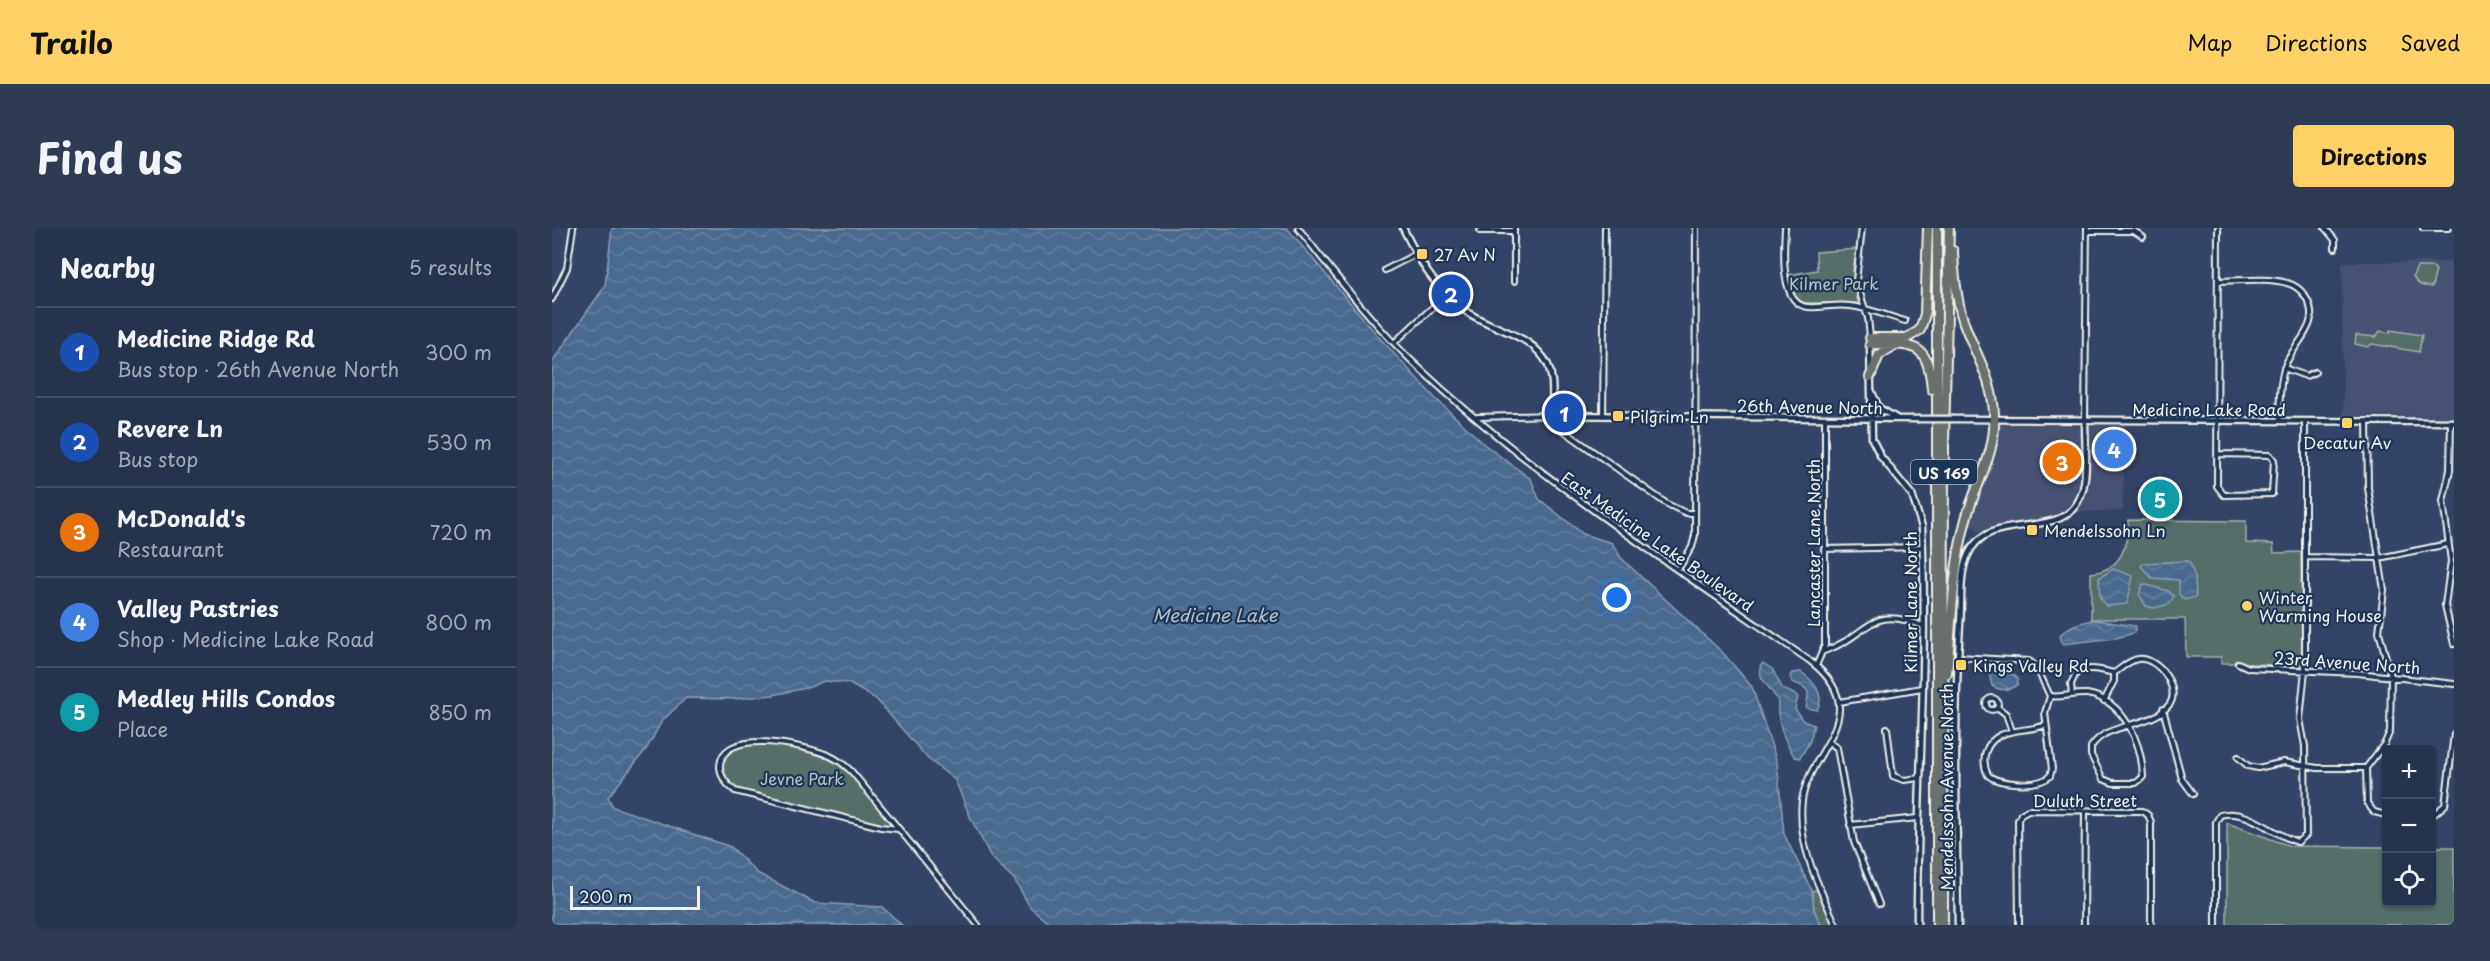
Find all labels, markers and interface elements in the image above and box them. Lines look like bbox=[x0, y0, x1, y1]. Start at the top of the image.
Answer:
text: Trailo bbox=[30, 21, 113, 64]
text: Map bbox=[2187, 26, 2232, 58]
text: Directions bbox=[2265, 26, 2367, 58]
text: Saved bbox=[2400, 26, 2460, 58]
text: Find us bbox=[36, 125, 183, 188]
button: Directions bbox=[2293, 125, 2454, 187]
place label: 27 Av N bbox=[1434, 242, 1496, 266]
marker: 27 Av N bbox=[1415, 247, 1429, 261]
text: Nearby bbox=[60, 248, 155, 287]
text: 5 results bbox=[409, 252, 492, 282]
park label: Kilmer Park bbox=[1789, 271, 1879, 295]
pin: 2 bbox=[1432, 272, 1470, 316]
text: Medicine Ridge Rd bbox=[117, 321, 315, 354]
text: 1 bbox=[75, 337, 84, 367]
text: 300 m bbox=[425, 337, 492, 367]
text: Bus stop · 26th Avenue North bbox=[117, 354, 399, 384]
pin: 1 bbox=[1544, 390, 1584, 435]
street label: 26th Avenue North bbox=[1737, 393, 1883, 419]
street label: Medicine Lake Road bbox=[2132, 397, 2286, 421]
place label: Pilgrim Ln bbox=[1630, 404, 1709, 428]
marker: Pilgrim Ln bbox=[1611, 409, 1625, 423]
text: Revere Ln bbox=[117, 411, 223, 444]
marker: Decatur Av bbox=[2340, 416, 2354, 430]
pin: 4 bbox=[2094, 426, 2134, 472]
text: 2 bbox=[72, 427, 87, 457]
text: 530 m bbox=[426, 427, 492, 457]
place label: Decatur Av bbox=[2303, 430, 2392, 454]
pin: 3 bbox=[2042, 440, 2082, 484]
text: Bus stop bbox=[117, 444, 198, 474]
street label: Lancaster Lane North bbox=[1801, 459, 1825, 627]
road number: US 169 bbox=[1911, 460, 1977, 484]
street label: East Medicine Lake Boulevard bbox=[1557, 465, 1759, 617]
pin: 5 bbox=[2140, 476, 2180, 522]
text: McDonald's bbox=[117, 501, 246, 534]
text: 3 bbox=[73, 517, 86, 547]
text: 720 m bbox=[430, 517, 492, 547]
place label: Mendelssohn Ln bbox=[2044, 518, 2166, 542]
marker: Mendelssohn Ln bbox=[2025, 523, 2039, 537]
street label: Kilmer Lane North bbox=[1898, 531, 1922, 673]
text: Restaurant bbox=[117, 534, 224, 564]
your location bbox=[1602, 583, 1631, 612]
place label: Winter Warming House bbox=[2259, 585, 2382, 627]
text: Valley Pastries bbox=[117, 591, 279, 624]
marker: Winter Warming House bbox=[2240, 599, 2254, 613]
water label: Medicine Lake bbox=[1153, 601, 1279, 628]
text: 4 bbox=[73, 607, 86, 637]
text: 800 m bbox=[425, 607, 492, 637]
text: Shop · Medicine Lake Road bbox=[117, 624, 374, 654]
street label: 23rd Avenue North bbox=[2273, 645, 2421, 679]
place label: Kings Valley Rd bbox=[1973, 653, 2089, 677]
marker: Kings Valley Rd bbox=[1954, 658, 1968, 672]
text: Medley Hills Condos bbox=[117, 681, 335, 714]
street label: Mendelssohn Avenue North bbox=[1934, 683, 1958, 891]
text: 5 bbox=[73, 697, 86, 727]
text: 850 m bbox=[428, 697, 492, 727]
text: Place bbox=[117, 714, 168, 744]
map controls bbox=[2382, 745, 2436, 907]
button: + bbox=[2382, 745, 2436, 799]
park label: Jevne Park bbox=[760, 766, 844, 790]
street label: Duluth Street bbox=[2033, 788, 2138, 812]
button: − bbox=[2382, 799, 2436, 853]
button: locate bbox=[2382, 853, 2436, 907]
scale bar bbox=[570, 883, 700, 910]
text: 200 m bbox=[579, 884, 632, 908]

